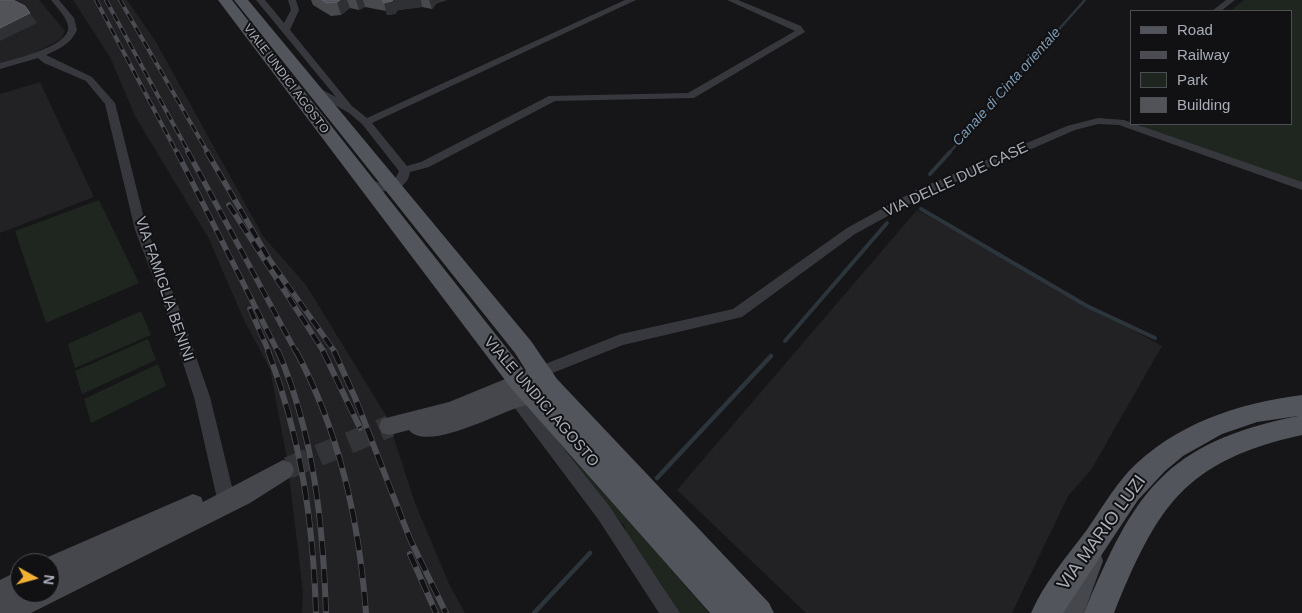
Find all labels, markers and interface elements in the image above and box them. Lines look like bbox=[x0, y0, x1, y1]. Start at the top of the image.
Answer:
legend bbox=[1130, 10, 1292, 125]
text: Road bbox=[1177, 21, 1213, 38]
street label: VIALE UNDICI AGOSTO bbox=[240, 22, 332, 136]
water label: Canale di Cinta orientale bbox=[949, 24, 1065, 150]
text: Railway bbox=[1177, 46, 1230, 63]
text: Park bbox=[1177, 71, 1208, 88]
text: Building bbox=[1177, 96, 1230, 113]
street label: VIA DELLE DUE CASE bbox=[881, 139, 1031, 221]
street label: VIA FAMIGLIA BENINI bbox=[131, 214, 197, 364]
street label: VIALE UNDICI AGOSTO bbox=[480, 333, 602, 471]
street label: VIA MARIO LUZI bbox=[1053, 471, 1151, 595]
north arrow bbox=[10, 553, 60, 603]
text: N bbox=[40, 574, 57, 586]

